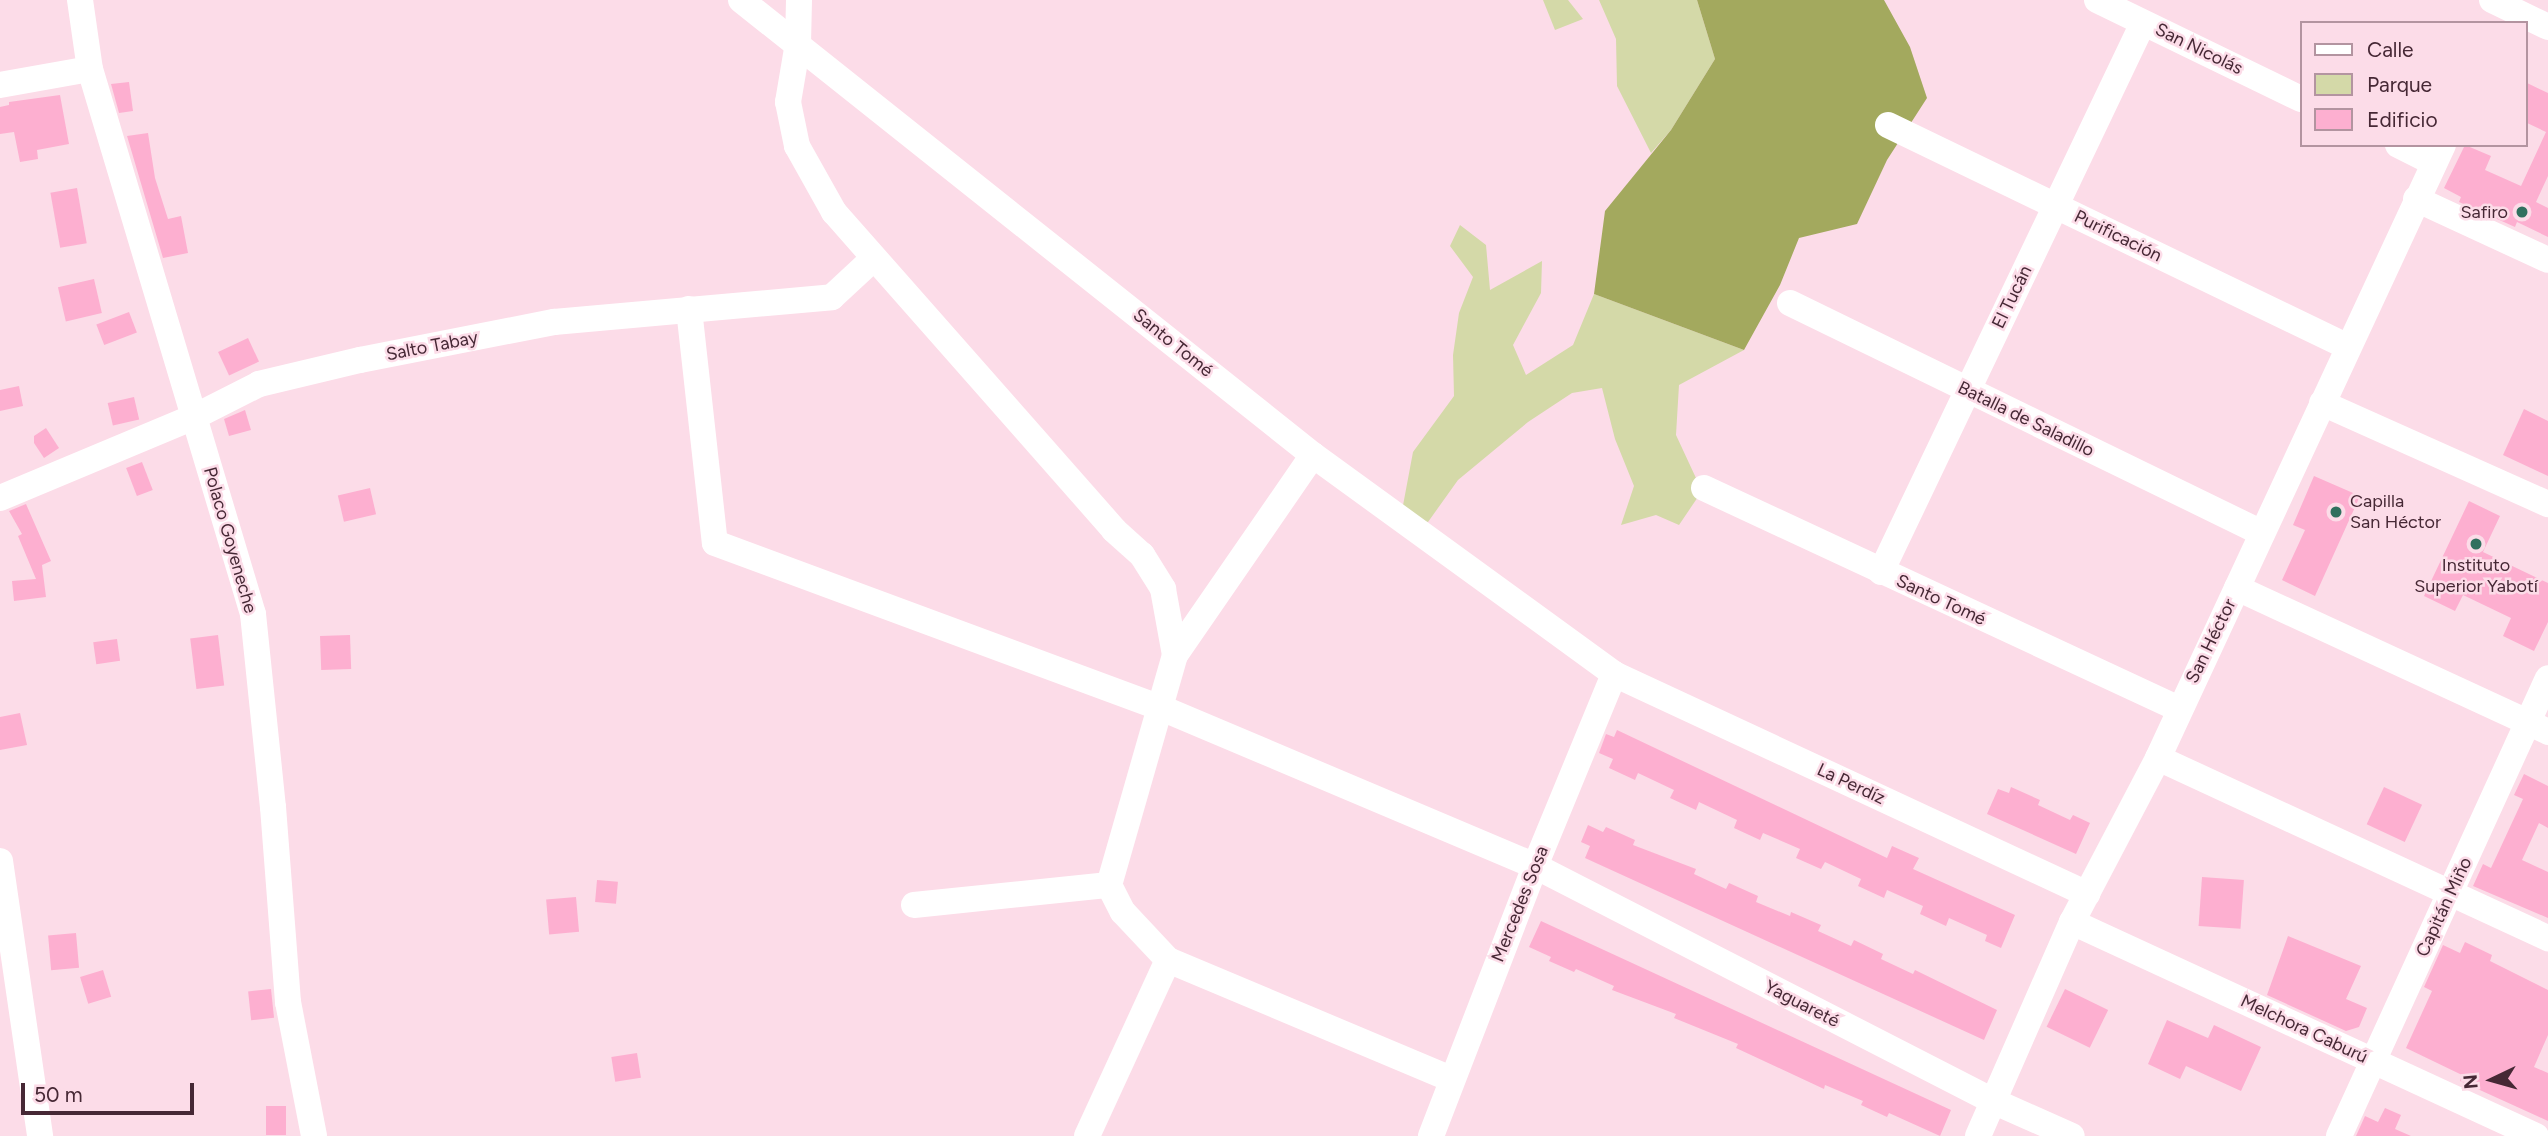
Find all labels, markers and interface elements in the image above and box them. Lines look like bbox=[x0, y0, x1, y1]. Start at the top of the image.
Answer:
street label: San Nicolás bbox=[2152, 19, 2246, 79]
legend bbox=[2300, 21, 2527, 147]
text: Calle bbox=[2367, 37, 2414, 62]
text: Parque bbox=[2367, 72, 2432, 97]
text: Edificio bbox=[2367, 107, 2438, 132]
place label: Safiro bbox=[2460, 201, 2508, 223]
marker: Safiro bbox=[2514, 204, 2530, 220]
street label: Purificación bbox=[2071, 206, 2165, 266]
street label: El Tucán bbox=[1988, 262, 2036, 332]
street label: Santo Tomé bbox=[1129, 304, 1217, 382]
street label: Salto Tabay bbox=[384, 327, 480, 365]
street label: Batalla de Saladillo bbox=[1954, 377, 2098, 461]
street label: Polaco Goyeneche bbox=[199, 464, 261, 616]
place label: Capilla San Héctor bbox=[2350, 491, 2441, 534]
marker: Capilla San Héctor bbox=[2328, 504, 2344, 520]
marker: Instituto Superior Yabotí bbox=[2468, 536, 2484, 552]
place label: Instituto Superior Yabotí bbox=[2414, 555, 2538, 598]
street label: Santo Tomé bbox=[1893, 570, 1989, 630]
street label: San Héctor bbox=[2181, 595, 2241, 687]
street label: La Perdíz bbox=[1813, 759, 1889, 809]
street label: Mercedes Sosa bbox=[1487, 843, 1553, 965]
street label: Capitán Miño bbox=[2412, 854, 2476, 960]
street label: Yaguareté bbox=[1761, 976, 1843, 1032]
street label: Melchora Caburú bbox=[2237, 990, 2371, 1068]
north arrow bbox=[2457, 1045, 2527, 1115]
scale bar bbox=[24, 1070, 198, 1114]
text: N bbox=[2458, 1074, 2483, 1090]
text: 50 m bbox=[34, 1082, 83, 1107]

